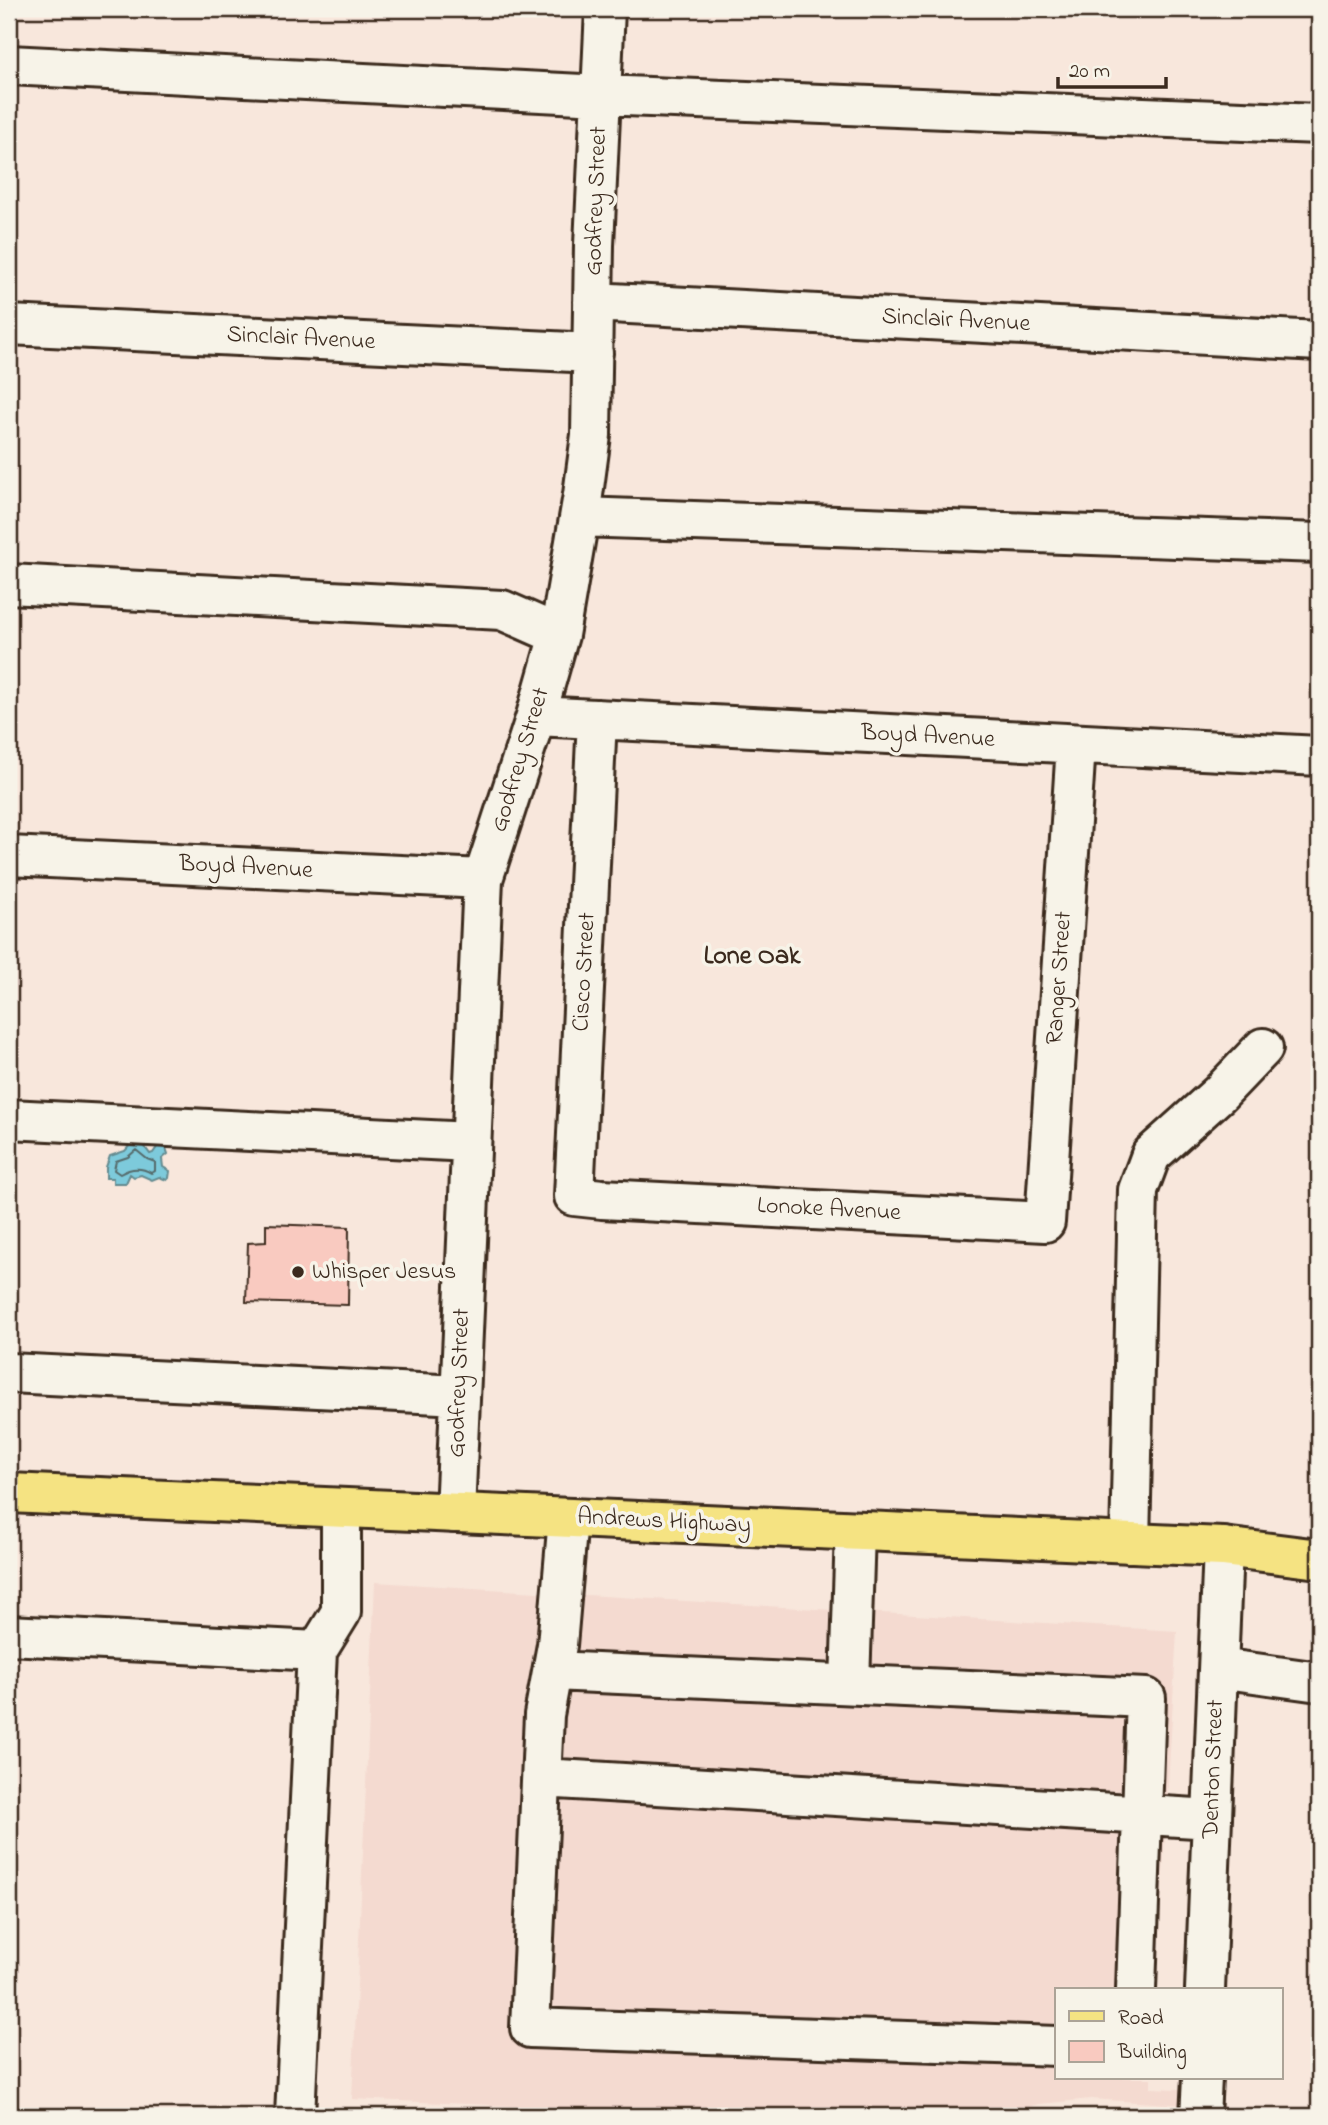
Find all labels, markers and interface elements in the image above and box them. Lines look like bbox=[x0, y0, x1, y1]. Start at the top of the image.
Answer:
scale bar bbox=[1058, 46, 1167, 90]
text: 20 m bbox=[1069, 57, 1110, 87]
street label: Godfrey Street bbox=[577, 126, 618, 276]
street label: Sinclair Avenue bbox=[881, 300, 1031, 342]
street label: Sinclair Avenue bbox=[226, 318, 376, 360]
street label: Godfrey Street bbox=[482, 683, 561, 837]
street label: Boyd Avenue bbox=[859, 716, 996, 759]
street label: Boyd Avenue bbox=[177, 847, 314, 890]
street label: Ranger Street bbox=[1038, 910, 1082, 1046]
street label: Cisco Street bbox=[564, 912, 606, 1032]
district label: Lone Oak bbox=[704, 938, 801, 976]
street label: Lonoke Avenue bbox=[756, 1189, 902, 1231]
place label: Whisper Jesus bbox=[312, 1255, 456, 1290]
marker: Whisper Jesus bbox=[290, 1264, 306, 1280]
street label: Godfrey Street bbox=[440, 1308, 481, 1458]
street label: Andrews Highway bbox=[576, 1500, 752, 1545]
street label: Denton Street bbox=[1194, 1699, 1234, 1840]
legend bbox=[1055, 1988, 1282, 2080]
text: Road bbox=[1118, 2004, 1164, 2034]
text: Building bbox=[1117, 2038, 1187, 2070]

